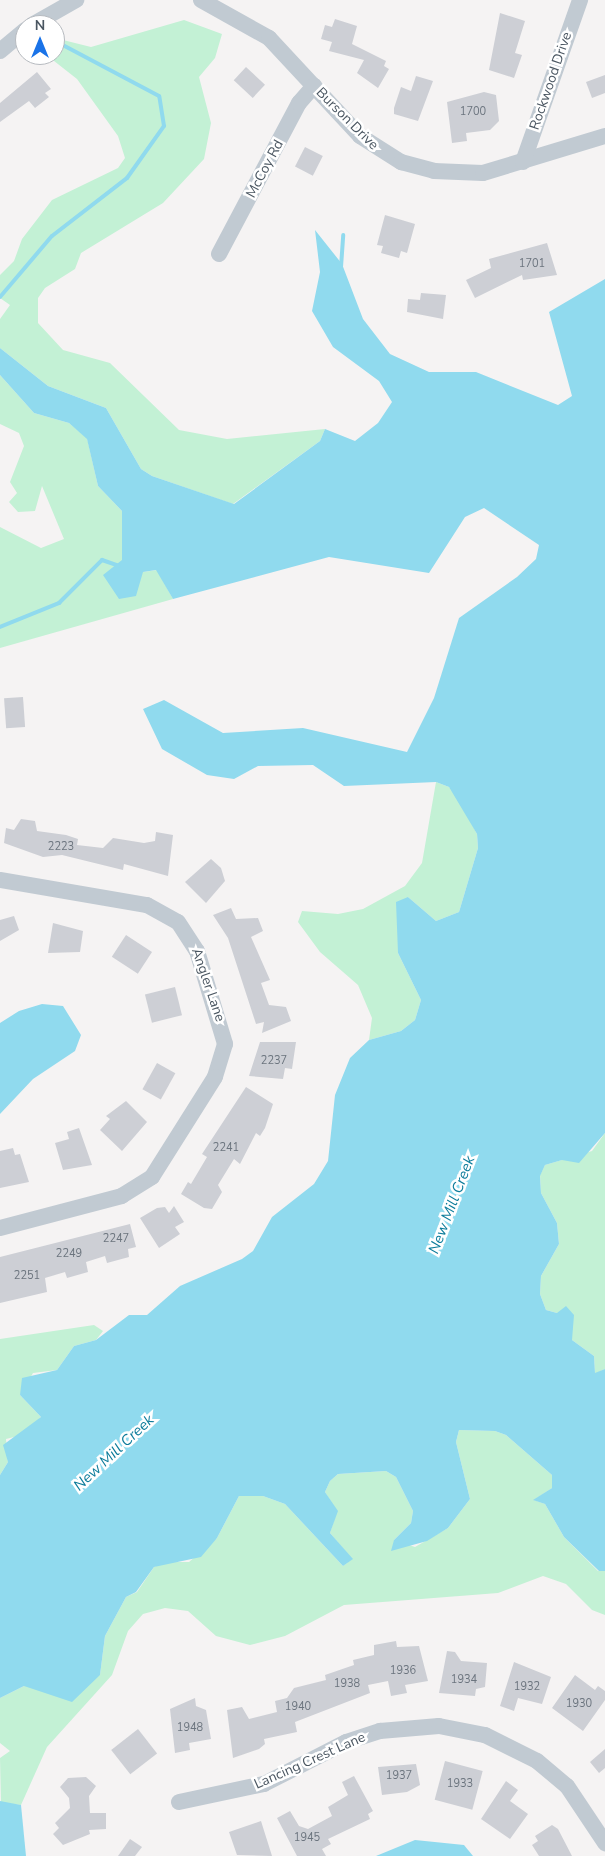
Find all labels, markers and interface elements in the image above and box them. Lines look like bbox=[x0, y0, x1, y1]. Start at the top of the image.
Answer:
north arrow bbox=[15, 15, 65, 65]
text: N bbox=[35, 16, 45, 35]
street label: Rockwood Drive bbox=[526, 30, 576, 132]
street label: Burson Drive bbox=[312, 84, 382, 154]
house number: 1700 bbox=[460, 105, 486, 119]
street label: McCoy Rd bbox=[243, 137, 287, 201]
house number: 1701 bbox=[519, 257, 545, 271]
house number: 2223 bbox=[48, 840, 74, 854]
street label: Angler Lane bbox=[188, 946, 228, 1024]
house number: 2237 bbox=[261, 1054, 287, 1068]
house number: 2241 bbox=[213, 1141, 239, 1155]
water label: New Mill Creek bbox=[425, 1154, 479, 1256]
house number: 2247 bbox=[103, 1232, 129, 1246]
house number: 2249 bbox=[56, 1247, 82, 1261]
house number: 2251 bbox=[14, 1269, 40, 1283]
water label: New Mill Creek bbox=[70, 1411, 158, 1495]
house number: 1936 bbox=[390, 1664, 416, 1678]
house number: 1934 bbox=[451, 1673, 477, 1687]
house number: 1938 bbox=[334, 1677, 360, 1691]
house number: 1932 bbox=[514, 1680, 540, 1694]
house number: 1930 bbox=[566, 1697, 592, 1711]
house number: 1940 bbox=[285, 1700, 311, 1714]
house number: 1948 bbox=[177, 1721, 203, 1735]
street label: Lancing Crest Lane bbox=[252, 1729, 368, 1793]
house number: 1937 bbox=[386, 1769, 412, 1783]
house number: 1933 bbox=[447, 1777, 473, 1791]
house number: 1945 bbox=[294, 1831, 320, 1845]

